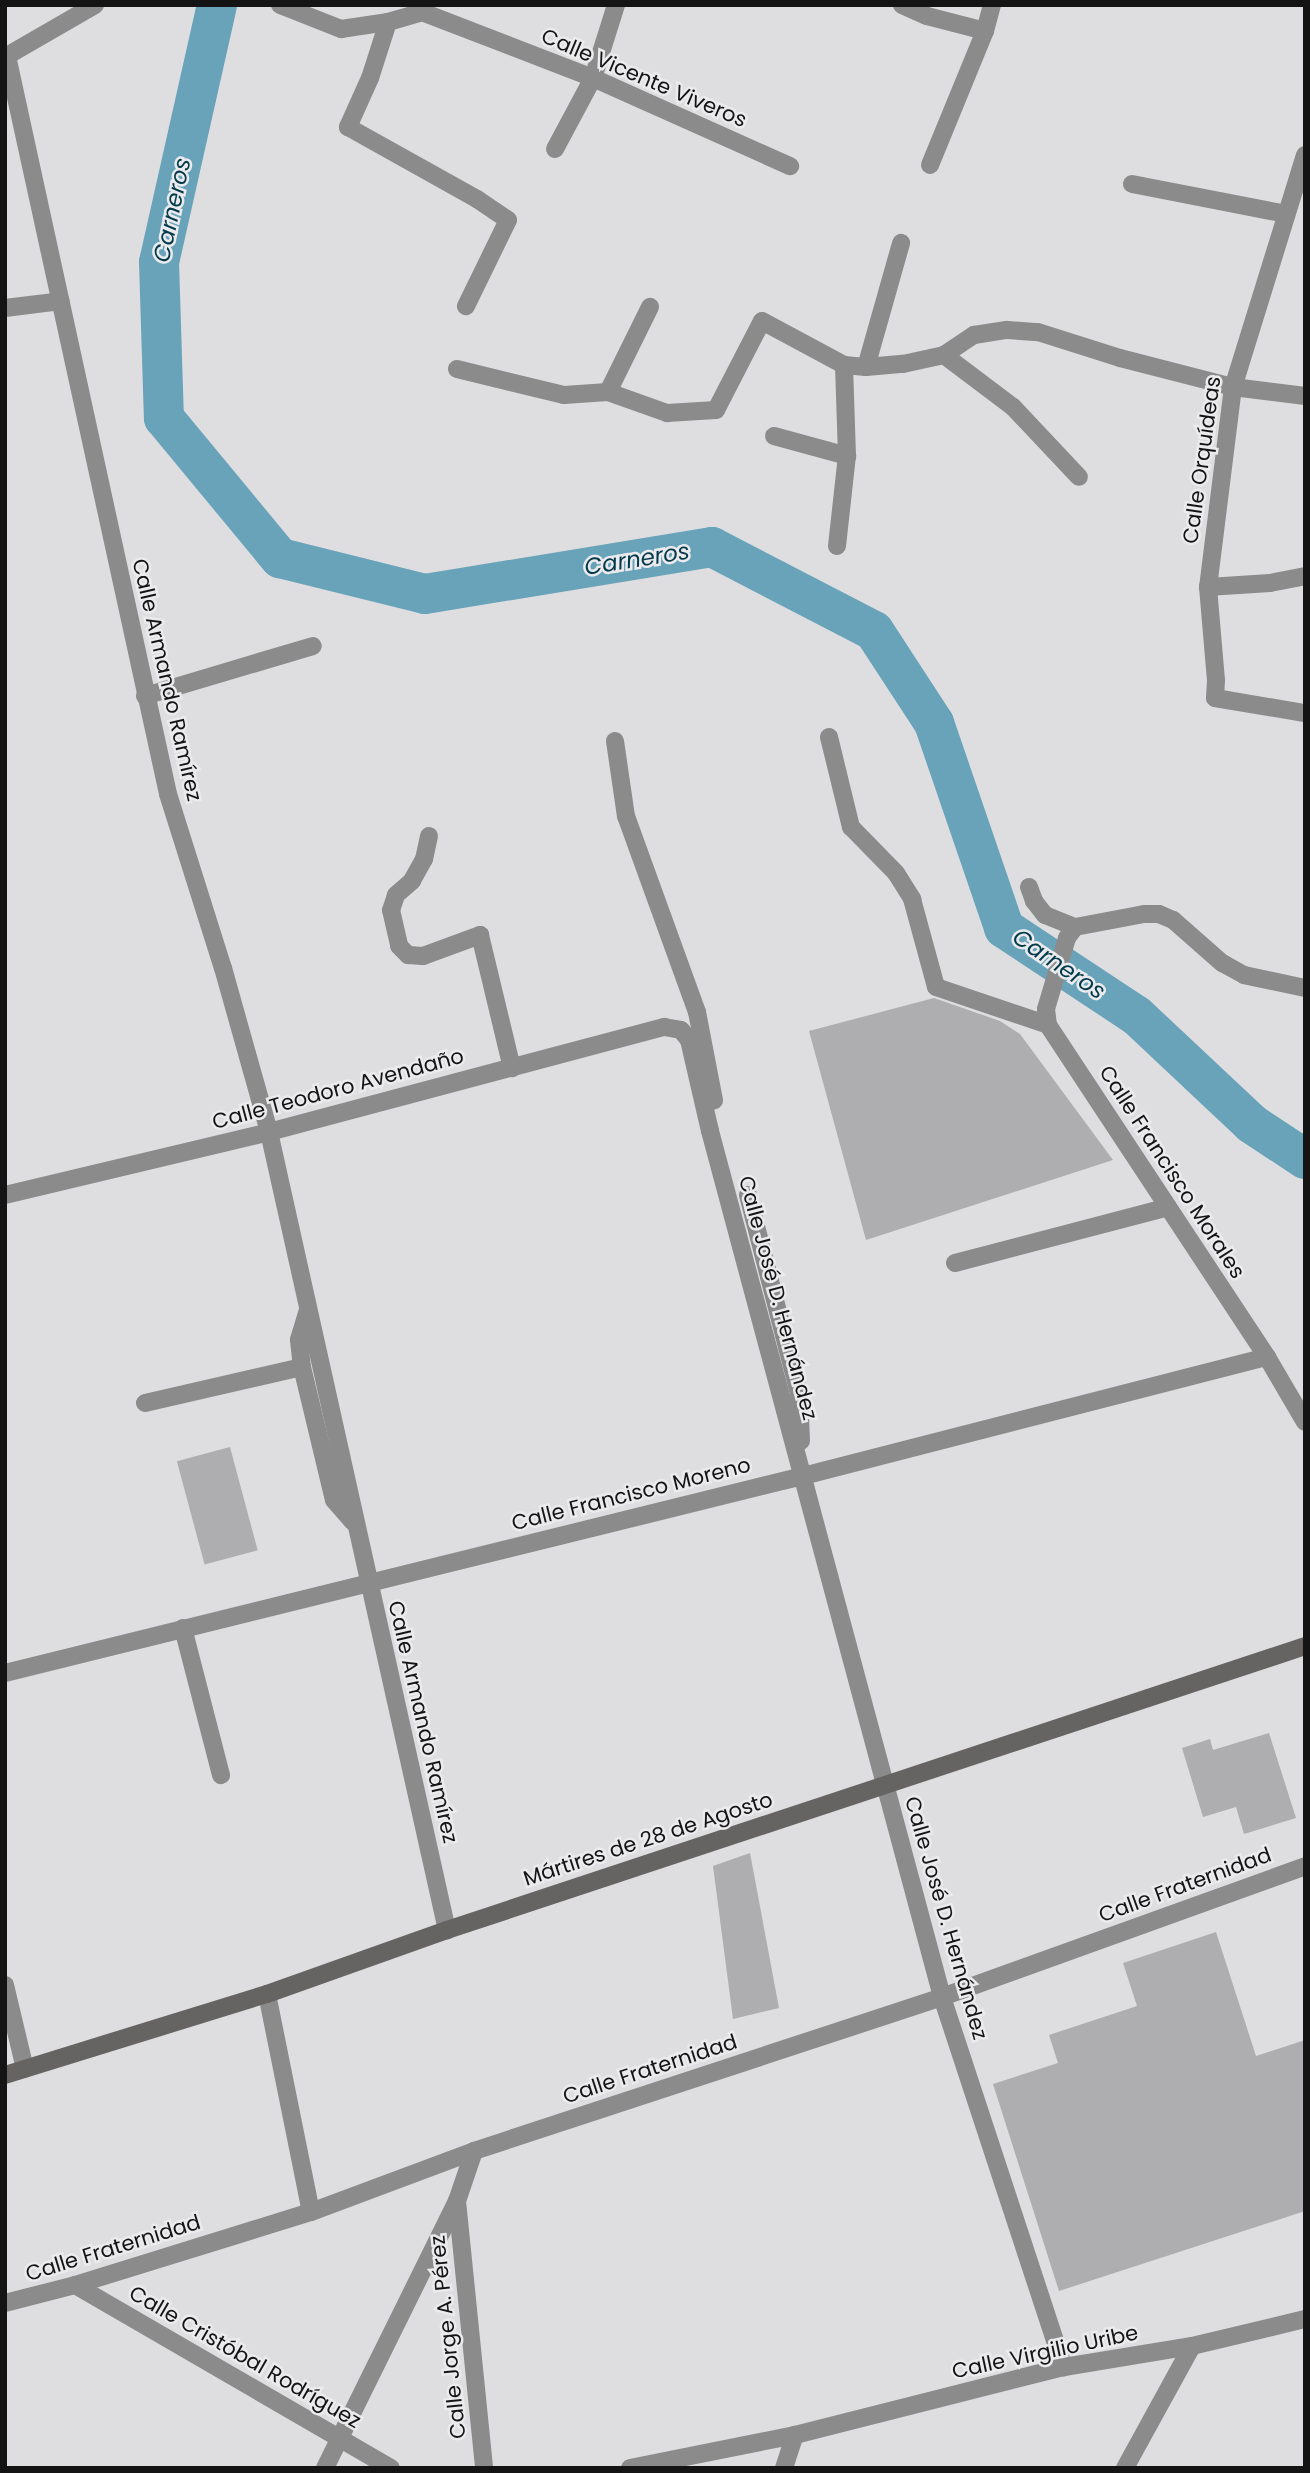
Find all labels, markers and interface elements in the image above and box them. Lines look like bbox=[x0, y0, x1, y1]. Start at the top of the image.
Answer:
street label: Calle Vicente Viveros bbox=[538, 23, 750, 133]
water label: Carneros bbox=[147, 155, 197, 265]
street label: Calle Orquídeas bbox=[1178, 375, 1226, 545]
water label: Carneros bbox=[582, 537, 692, 581]
street label: Calle Armando Ramírez bbox=[127, 556, 207, 804]
water label: Carneros bbox=[1007, 923, 1111, 1005]
street label: Calle Teodoro Avendaño bbox=[209, 1043, 467, 1135]
street label: Calle Francisco Morales bbox=[1094, 1061, 1250, 1283]
street label: Calle José D. Hernández bbox=[733, 1173, 823, 1423]
street label: Calle Francisco Moreno bbox=[509, 1452, 753, 1536]
street label: Calle Armando Ramírez bbox=[383, 1598, 463, 1846]
street label: Mártires de 28 de Agosto bbox=[520, 1787, 776, 1891]
street label: Calle José D. Hernández bbox=[899, 1794, 993, 2042]
street label: Calle Fraternidad bbox=[1095, 1842, 1275, 1928]
street label: Calle Fraternidad bbox=[560, 2029, 740, 2109]
street label: Calle Fraternidad bbox=[22, 2209, 204, 2287]
street label: Calle Jorge A. Pérez bbox=[425, 2234, 471, 2440]
street label: Calle Cristóbal Rodríguez bbox=[125, 2280, 365, 2434]
street label: Calle Virgilio Uribe bbox=[950, 2320, 1140, 2384]

